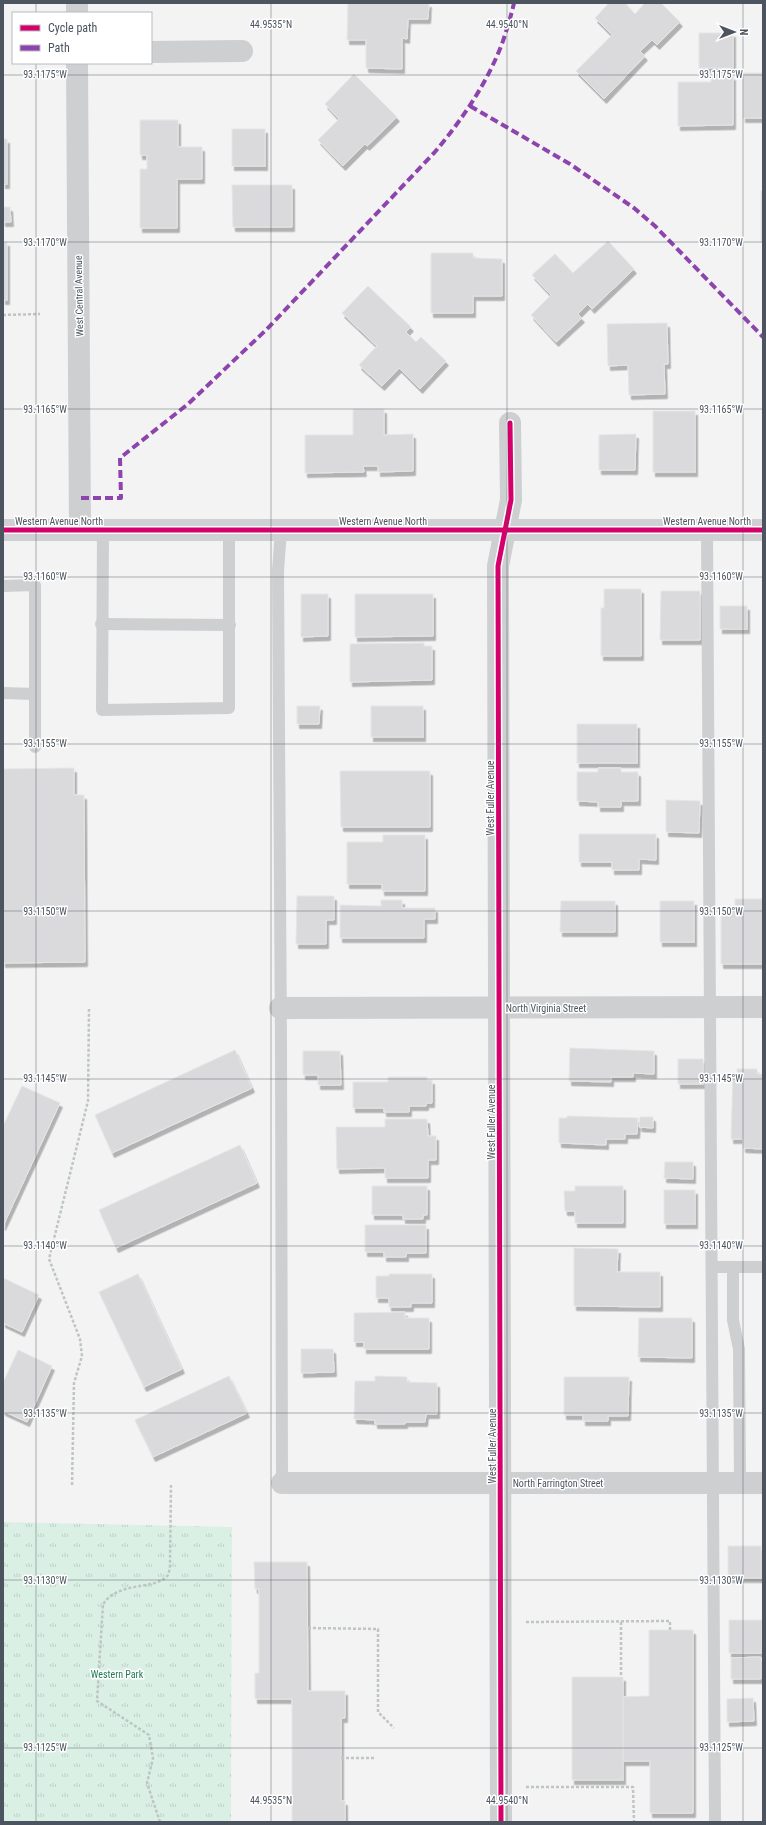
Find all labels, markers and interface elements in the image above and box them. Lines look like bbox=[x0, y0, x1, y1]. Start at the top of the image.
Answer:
legend bbox=[12, 12, 152, 64]
north arrow bbox=[714, 12, 754, 52]
text: 44.9535°N bbox=[250, 19, 292, 30]
text: 44.9540°N bbox=[486, 19, 528, 30]
text: Cycle path bbox=[48, 21, 98, 35]
text: N bbox=[737, 29, 750, 36]
text: Path bbox=[48, 41, 70, 55]
text: 93.1175°W bbox=[23, 69, 67, 80]
text: 93.1175°W bbox=[699, 69, 743, 80]
text: 93.1170°W bbox=[23, 237, 67, 248]
text: 93.1170°W bbox=[699, 237, 743, 248]
street label: West Central Avenue bbox=[73, 255, 85, 337]
text: 93.1165°W bbox=[23, 404, 67, 415]
text: 93.1165°W bbox=[699, 404, 743, 415]
street label: Western Avenue North bbox=[15, 516, 103, 527]
street label: Western Avenue North bbox=[339, 516, 427, 527]
street label: Western Avenue North bbox=[663, 516, 751, 527]
text: 93.1160°W bbox=[23, 571, 67, 582]
text: 93.1160°W bbox=[699, 571, 743, 582]
text: 93.1155°W bbox=[23, 738, 67, 749]
text: 93.1155°W bbox=[699, 738, 743, 749]
street label: West Fuller Avenue bbox=[485, 760, 496, 835]
text: 93.1150°W bbox=[23, 906, 67, 917]
text: 93.1150°W bbox=[699, 906, 743, 917]
street label: North Virginia Street bbox=[506, 1003, 586, 1014]
text: 93.1145°W bbox=[23, 1073, 67, 1084]
text: 93.1145°W bbox=[699, 1073, 743, 1084]
street label: West Fuller Avenue bbox=[486, 1084, 497, 1159]
text: 93.1140°W bbox=[23, 1240, 67, 1251]
text: 93.1140°W bbox=[699, 1240, 743, 1251]
text: 93.1135°W bbox=[23, 1408, 67, 1419]
street label: West Fuller Avenue bbox=[487, 1408, 498, 1483]
text: 93.1135°W bbox=[699, 1408, 743, 1419]
street label: North Farrington Street bbox=[513, 1478, 603, 1489]
text: 93.1130°W bbox=[23, 1575, 67, 1586]
text: 93.1130°W bbox=[699, 1575, 743, 1586]
park label: Western Park bbox=[91, 1669, 144, 1680]
text: 93.1125°W bbox=[23, 1742, 67, 1753]
text: 93.1125°W bbox=[699, 1742, 743, 1753]
text: 44.9535°N bbox=[250, 1795, 292, 1806]
text: 44.9540°N bbox=[486, 1795, 528, 1806]

